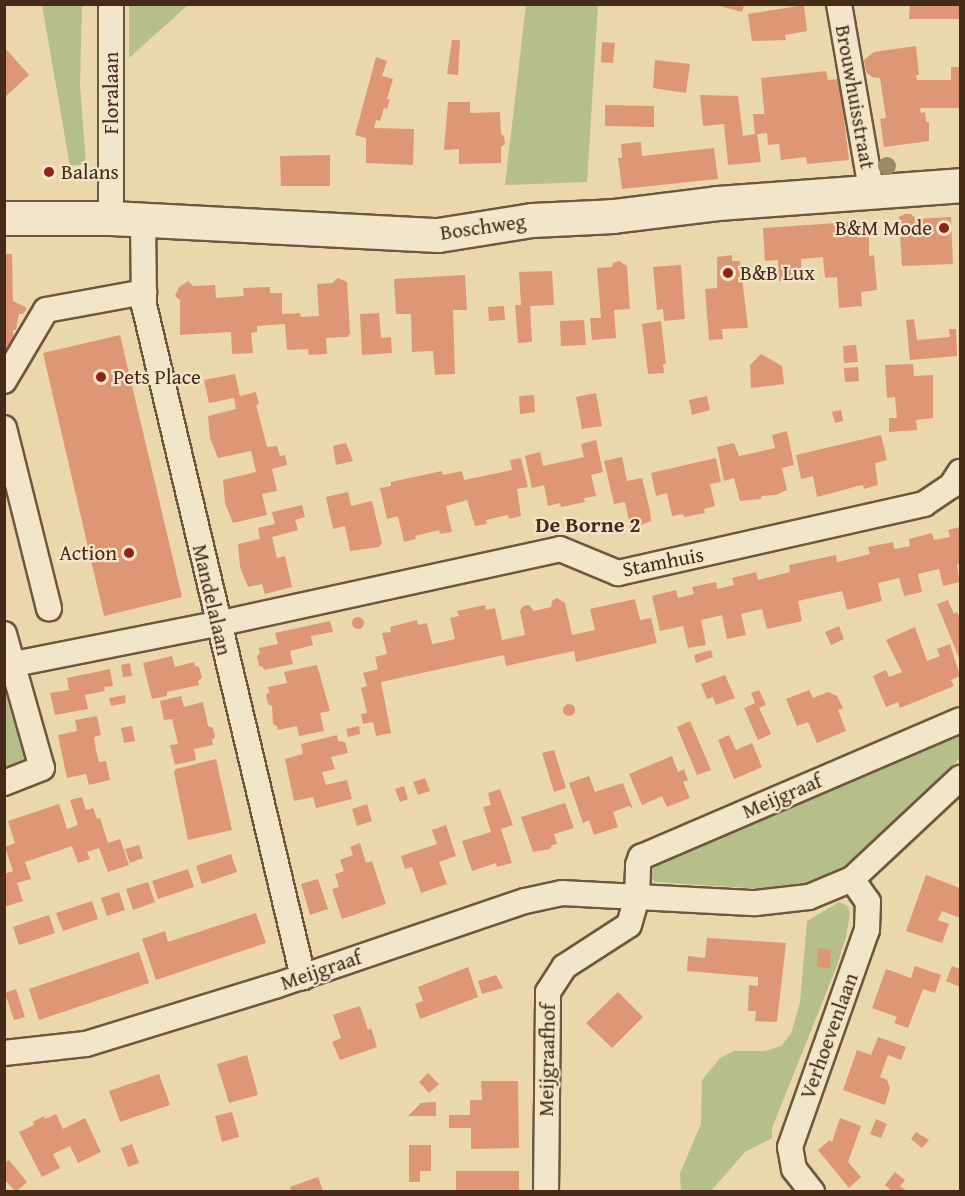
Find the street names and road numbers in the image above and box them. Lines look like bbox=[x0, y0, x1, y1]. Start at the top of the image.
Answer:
street label: Brouwhuisstraat bbox=[830, 23, 880, 171]
street label: Floralaan bbox=[98, 52, 124, 134]
street label: Boschweg bbox=[438, 209, 528, 245]
street label: Mandelalaan bbox=[187, 542, 237, 658]
street label: Stamhuis bbox=[620, 542, 706, 582]
street label: Meijgraaf bbox=[738, 768, 826, 824]
street label: Meijgraaf bbox=[277, 944, 365, 996]
street label: Verhoevenlaan bbox=[794, 969, 864, 1103]
street label: Meijgraafhof bbox=[533, 1003, 561, 1117]

